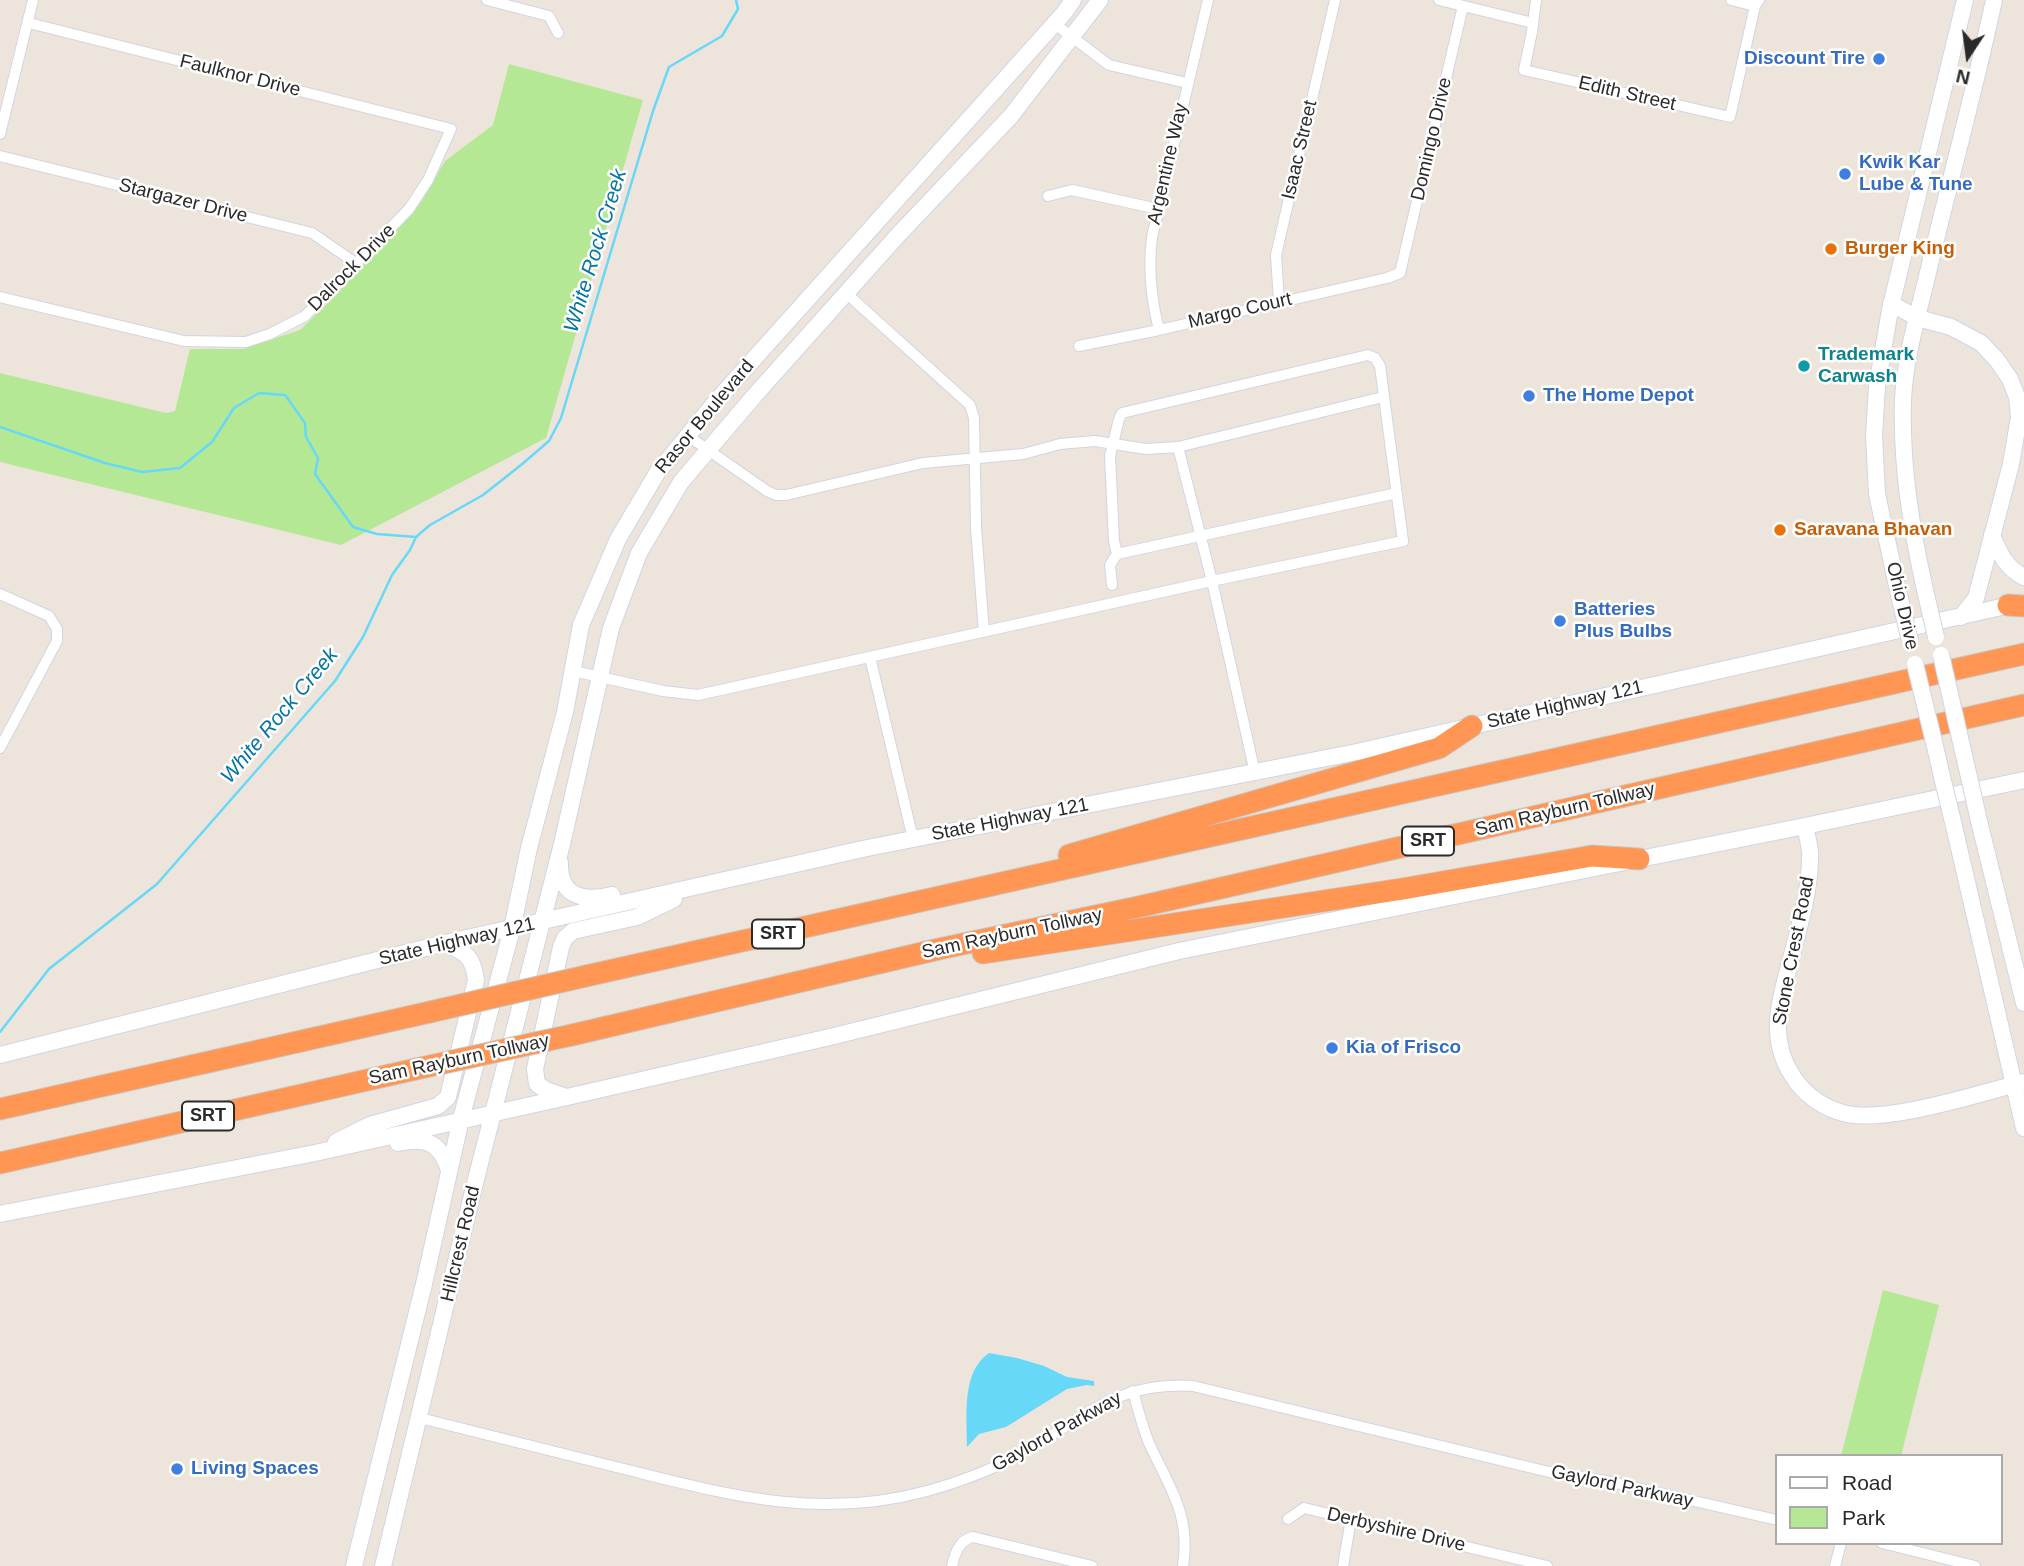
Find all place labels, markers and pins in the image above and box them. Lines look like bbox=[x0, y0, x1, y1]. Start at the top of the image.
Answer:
place label: Discount Tire bbox=[1744, 48, 1865, 70]
marker: Discount Tire bbox=[1871, 51, 1887, 67]
place label: Kwik Kar Lube & Tune bbox=[1859, 152, 1973, 196]
marker: Kwik Kar Lube & Tune bbox=[1837, 166, 1853, 182]
place label: Burger King bbox=[1845, 238, 1955, 260]
marker: Burger King bbox=[1823, 241, 1839, 257]
place label: Trademark Carwash bbox=[1818, 344, 1914, 388]
marker: Trademark Carwash bbox=[1796, 358, 1812, 374]
place label: The Home Depot bbox=[1543, 385, 1694, 407]
marker: The Home Depot bbox=[1521, 388, 1537, 404]
place label: Saravana Bhavan bbox=[1794, 519, 1952, 541]
marker: Saravana Bhavan bbox=[1772, 522, 1788, 538]
place label: Batteries Plus Bulbs bbox=[1574, 599, 1672, 643]
marker: Batteries Plus Bulbs bbox=[1552, 613, 1568, 629]
place label: Kia of Frisco bbox=[1346, 1037, 1461, 1059]
marker: Kia of Frisco bbox=[1324, 1040, 1340, 1056]
place label: Living Spaces bbox=[191, 1458, 319, 1480]
marker: Living Spaces bbox=[169, 1461, 185, 1477]

